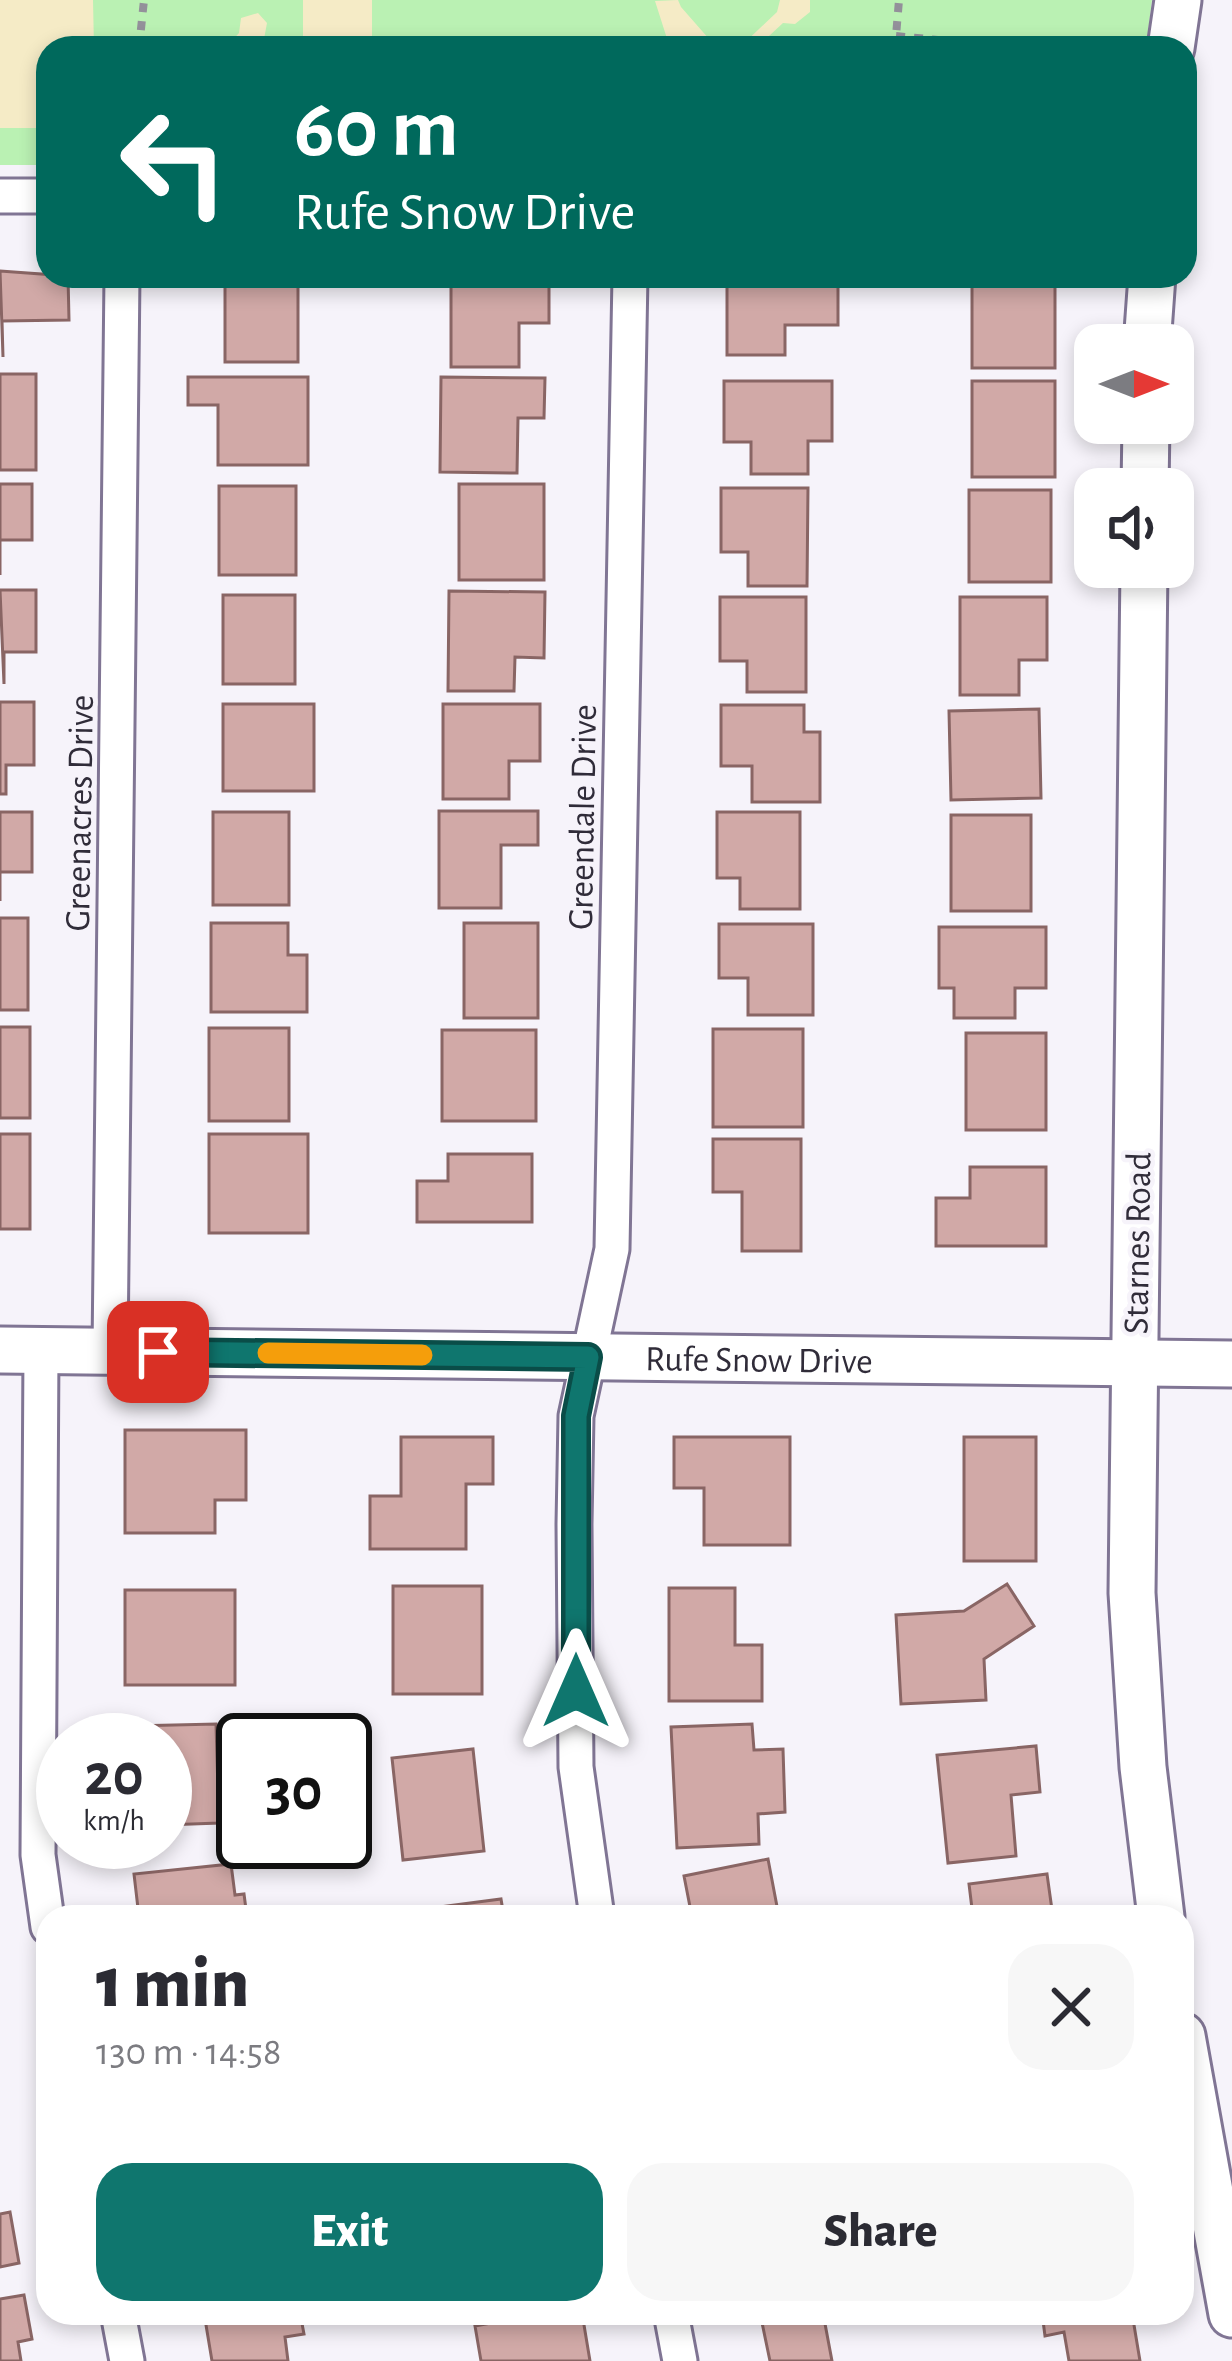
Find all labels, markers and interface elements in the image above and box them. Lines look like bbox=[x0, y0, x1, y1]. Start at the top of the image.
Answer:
icon: left bbox=[96, 84, 252, 240]
text: 60 m bbox=[294, 88, 459, 172]
text: Rufe Snow Drive bbox=[294, 186, 635, 240]
north arrow bbox=[1074, 324, 1194, 444]
map controls bbox=[1074, 324, 1194, 588]
button: sound bbox=[1074, 468, 1194, 588]
street label: Greenacres Drive bbox=[60, 694, 100, 932]
street label: Greendale Drive bbox=[563, 704, 603, 930]
street label: Starnes Road bbox=[1118, 1152, 1158, 1335]
pin bbox=[107, 1301, 209, 1403]
icon: arrive bbox=[125, 1319, 191, 1385]
street label: Rufe Snow Drive bbox=[645, 1341, 873, 1380]
position arrow bbox=[513, 1628, 639, 1754]
speed limit sign: 30 bbox=[216, 1713, 372, 1869]
text: 20 bbox=[84, 1746, 144, 1806]
text: km/h bbox=[83, 1806, 145, 1836]
button: close bbox=[1008, 1944, 1134, 2070]
text: 1 min bbox=[96, 1948, 249, 2020]
text: 130 m · 14:58 bbox=[96, 2033, 281, 2072]
button: Exit bbox=[96, 2163, 603, 2301]
button: Share bbox=[627, 2163, 1134, 2301]

